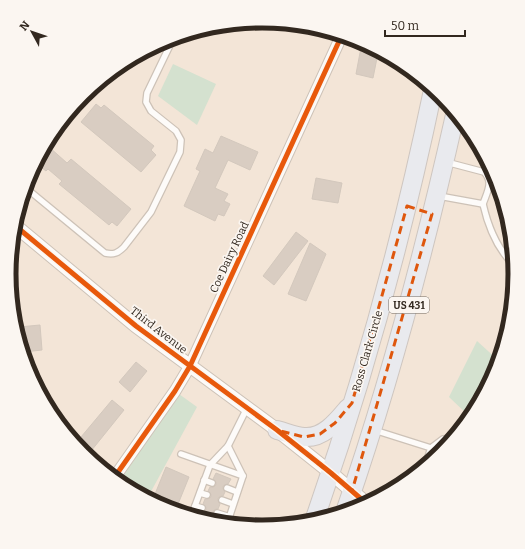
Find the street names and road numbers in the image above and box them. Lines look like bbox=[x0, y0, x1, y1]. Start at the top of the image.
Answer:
street label: Coe Dairy Road bbox=[207, 219, 252, 295]
road number: US 431 bbox=[389, 297, 429, 313]
street label: Third Avenue bbox=[128, 304, 190, 357]
street label: Ross Clark Circle bbox=[350, 309, 385, 393]

